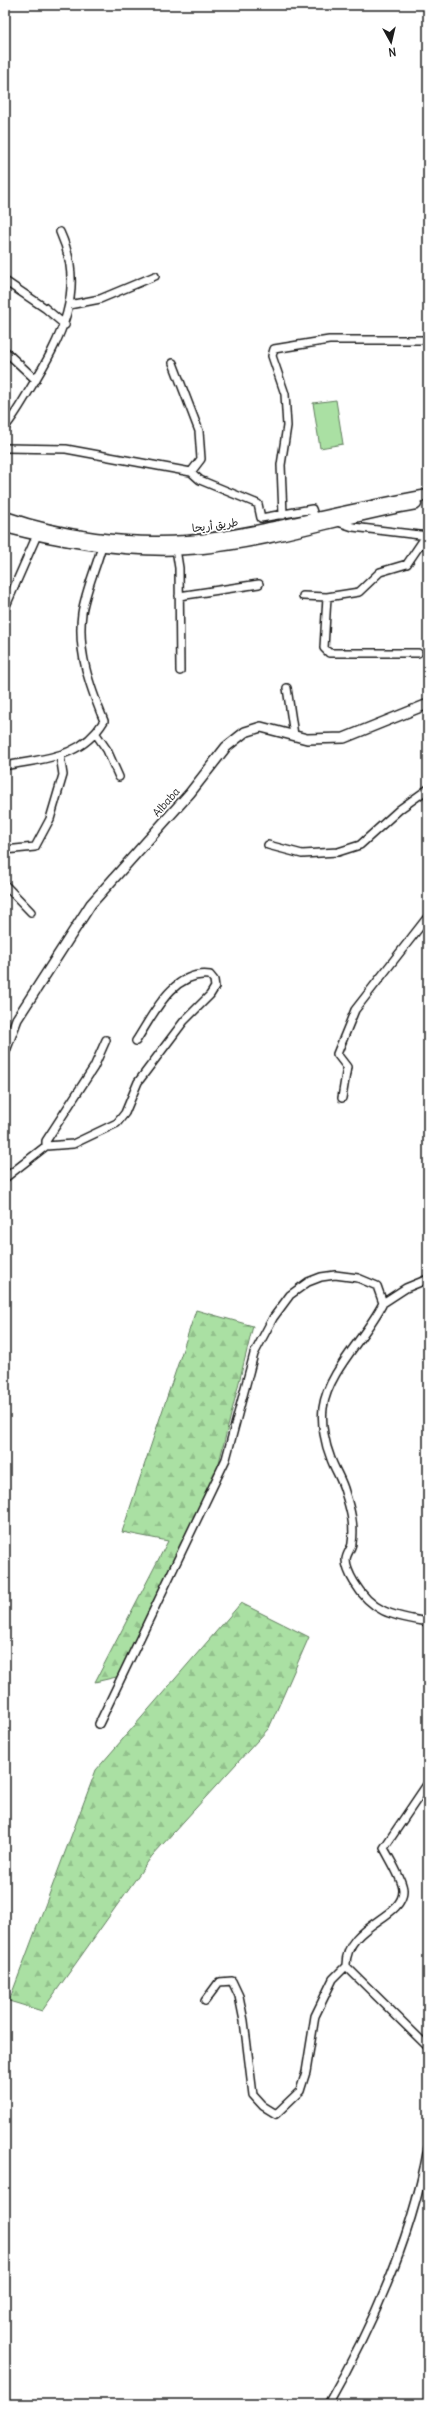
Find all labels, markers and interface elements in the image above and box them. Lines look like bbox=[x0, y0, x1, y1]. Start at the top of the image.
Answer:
north arrow bbox=[371, 22, 411, 62]
text: N bbox=[388, 44, 397, 59]
street label: طريق أريحا bbox=[191, 515, 239, 535]
street label: Albaba bbox=[149, 784, 183, 820]

